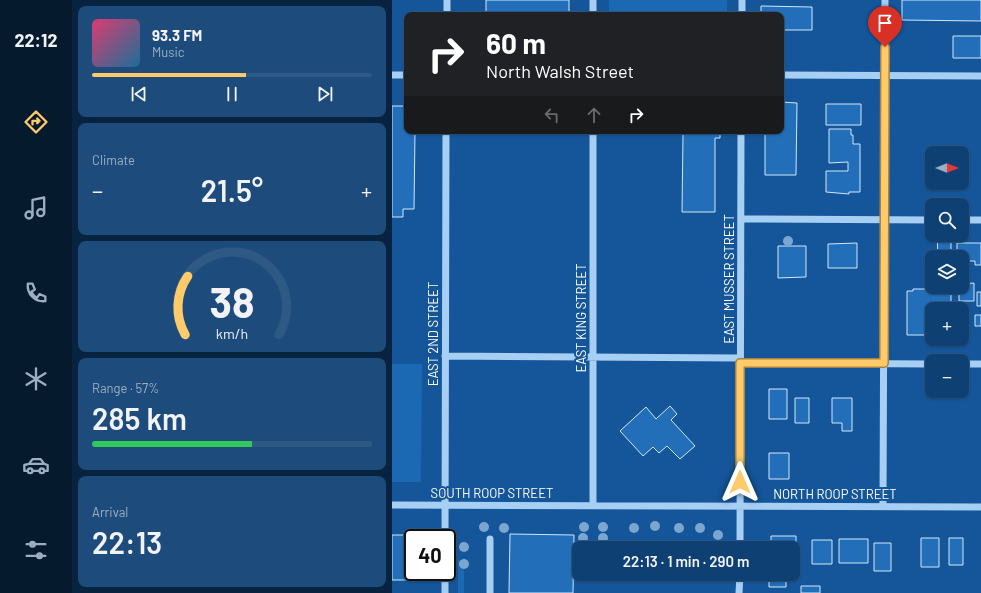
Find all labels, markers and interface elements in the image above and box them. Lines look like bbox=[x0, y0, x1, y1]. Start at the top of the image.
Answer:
pin bbox=[868, 6, 902, 47]
icon: arrive bbox=[874, 12, 896, 34]
text: 93.3 FM bbox=[152, 26, 202, 44]
text: 60 m bbox=[486, 26, 546, 60]
icon: right bbox=[420, 28, 472, 80]
text: 22:12 bbox=[14, 29, 58, 51]
text: Music bbox=[152, 44, 185, 60]
text: North Walsh Street bbox=[486, 60, 634, 82]
icon: previous bbox=[128, 83, 150, 105]
icon: pause bbox=[221, 83, 243, 105]
icon: next bbox=[314, 83, 336, 105]
icon: left bbox=[541, 104, 563, 126]
icon: ahead bbox=[583, 104, 605, 126]
icon: right bbox=[625, 104, 647, 126]
icon: directions bbox=[22, 108, 50, 136]
north arrow bbox=[925, 146, 969, 190]
map controls bbox=[925, 146, 969, 398]
text: Climate bbox=[92, 152, 135, 168]
text: 21.5° bbox=[201, 172, 263, 208]
text: − bbox=[92, 177, 103, 203]
text: + bbox=[361, 177, 372, 203]
icon: music bbox=[22, 194, 50, 222]
button: search bbox=[925, 198, 969, 242]
street label: EAST MUSSER STREET bbox=[721, 214, 737, 344]
button: layers bbox=[925, 250, 969, 294]
street label: EAST KING STREET bbox=[573, 263, 589, 373]
text: 38 bbox=[210, 275, 254, 325]
icon: phone bbox=[22, 279, 50, 307]
street label: EAST 2ND STREET bbox=[425, 282, 441, 386]
button: + bbox=[925, 302, 969, 346]
text: km/h bbox=[216, 324, 248, 341]
button: − bbox=[925, 354, 969, 398]
icon: climate bbox=[22, 365, 50, 393]
text: Range · 57% bbox=[92, 380, 159, 396]
text: 285 km bbox=[92, 400, 187, 436]
icon: car bbox=[22, 451, 50, 479]
position arrow bbox=[719, 461, 761, 503]
street label: SOUTH ROOP STREET bbox=[431, 485, 553, 501]
street label: NORTH ROOP STREET bbox=[773, 486, 897, 502]
text: Arrival bbox=[92, 504, 128, 520]
text: 22:13 bbox=[92, 524, 162, 560]
speed limit sign: 40 bbox=[404, 529, 456, 581]
icon: filters bbox=[22, 536, 50, 564]
text: 22:13 · 1 min · 290 m bbox=[623, 552, 749, 570]

